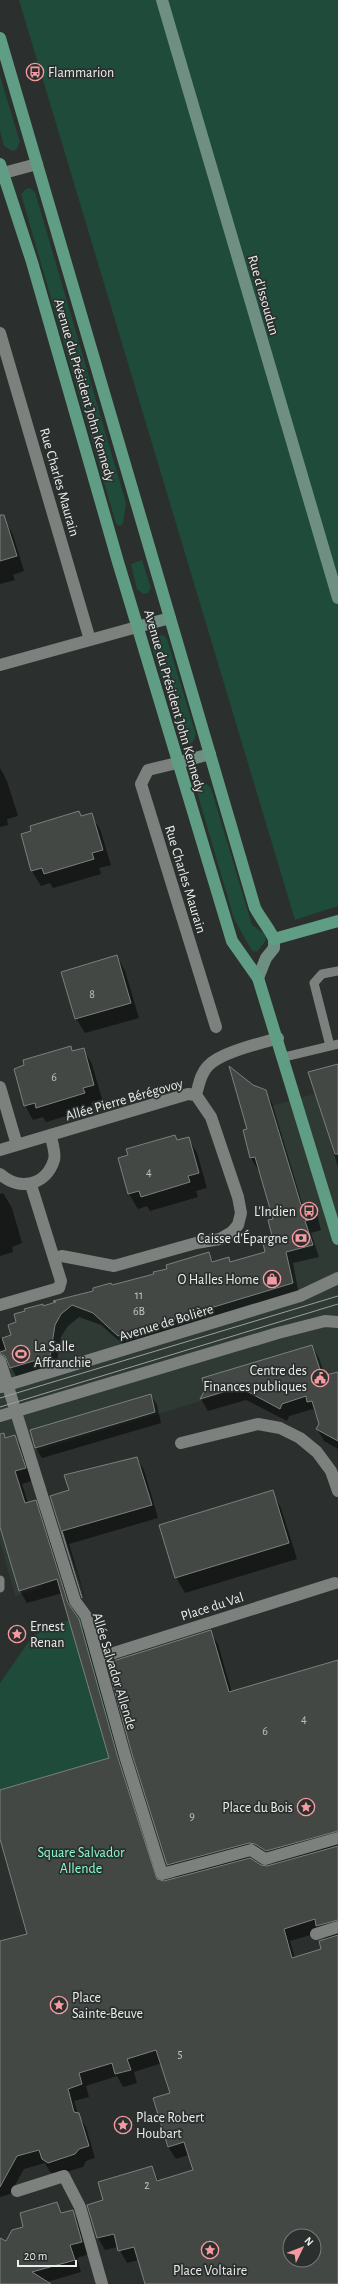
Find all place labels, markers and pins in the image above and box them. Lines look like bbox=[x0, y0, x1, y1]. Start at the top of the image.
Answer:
bus stop icon: Flammarion bbox=[25, 62, 45, 82]
place label: Flammarion bbox=[48, 66, 114, 80]
bus stop icon: L'Indien bbox=[299, 1201, 319, 1221]
place label: L'Indien bbox=[254, 1205, 296, 1219]
bank icon: Caisse d'Épargne bbox=[291, 1228, 311, 1248]
place label: Caisse d'Épargne bbox=[197, 1229, 288, 1246]
shop icon: O Halles Home bbox=[262, 1269, 282, 1289]
place label: O Halles Home bbox=[177, 1273, 259, 1287]
place label: La Salle Affranchie bbox=[34, 1340, 91, 1370]
sports icon: La Salle Affranchie bbox=[11, 1344, 31, 1364]
place label: Centre des Finances publiques bbox=[203, 1364, 307, 1394]
public building icon: Centre des Finances publiques bbox=[310, 1368, 330, 1388]
place label: Ernest Renan bbox=[30, 1620, 65, 1650]
place icon: Ernest Renan bbox=[7, 1624, 27, 1644]
place icon: Place du Bois bbox=[296, 1797, 316, 1817]
place label: Place du Bois bbox=[222, 1801, 293, 1815]
place label: Place Sainte-Beuve bbox=[72, 1991, 143, 2021]
place icon: Place Sainte-Beuve bbox=[49, 1995, 69, 2015]
place label: Place Robert Houbart bbox=[136, 2111, 205, 2141]
place icon: Place Robert Houbart bbox=[113, 2115, 133, 2135]
place icon: Place Voltaire bbox=[200, 2240, 220, 2260]
place label: Place Voltaire bbox=[173, 2264, 247, 2278]

